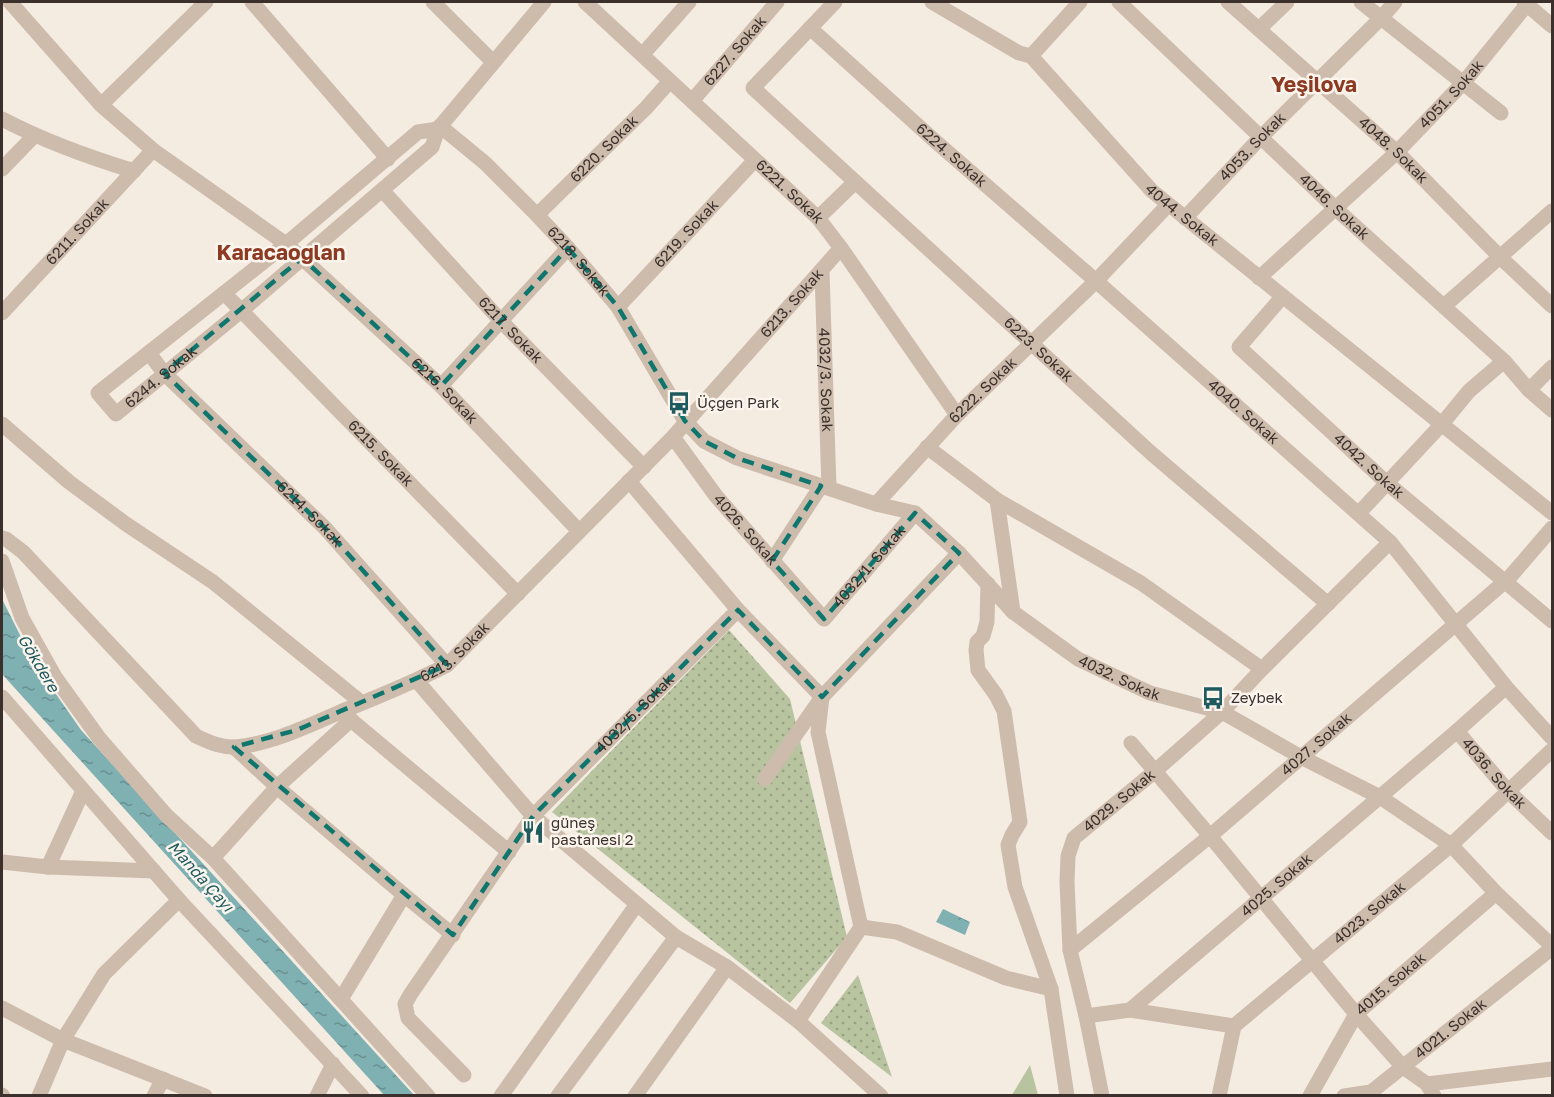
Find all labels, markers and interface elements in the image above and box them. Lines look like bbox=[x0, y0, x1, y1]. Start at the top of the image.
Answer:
street label: 6227. Sokak bbox=[699, 11, 770, 89]
street label: 4051. Sokak bbox=[1415, 55, 1487, 132]
district label: Yeşilova bbox=[1271, 71, 1357, 97]
street label: 4053. Sokak bbox=[1215, 108, 1289, 184]
street label: 6220. Sokak bbox=[566, 111, 641, 186]
street label: 4048. Sokak bbox=[1355, 112, 1433, 187]
street label: 6224. Sokak bbox=[913, 119, 991, 190]
street label: 6221. Sokak bbox=[753, 155, 829, 227]
street label: 4046. Sokak bbox=[1296, 169, 1374, 243]
street label: 4044. Sokak bbox=[1142, 180, 1223, 250]
street label: 6211. Sokak bbox=[41, 193, 112, 268]
street label: 6219. Sokak bbox=[649, 195, 722, 271]
street label: 6218. Sokak bbox=[544, 222, 615, 299]
district label: Karacaoğlan bbox=[217, 239, 345, 265]
street label: 6213. Sokak bbox=[756, 264, 827, 341]
street label: 6217. Sokak bbox=[475, 292, 547, 367]
street label: 6223. Sokak bbox=[1001, 313, 1078, 385]
street label: 4032/3. Sokak bbox=[816, 328, 837, 433]
street label: 6244. Sokak bbox=[120, 341, 200, 411]
street label: 6222. Sokak bbox=[944, 352, 1020, 426]
street label: 6216. Sokak bbox=[408, 353, 482, 427]
street label: 4040. Sokak bbox=[1205, 375, 1284, 448]
bus stop icon: Üçgen Park bbox=[666, 390, 692, 416]
place label: Üçgen Park bbox=[697, 393, 780, 411]
street label: 6215. Sokak bbox=[345, 416, 418, 490]
street label: 4042. Sokak bbox=[1331, 429, 1409, 502]
street label: 6214. Sokak bbox=[274, 477, 348, 551]
street label: 4026. Sokak bbox=[710, 490, 783, 569]
street label: 4032/1. Sokak bbox=[828, 521, 909, 611]
street label: 6213. Sokak bbox=[417, 617, 493, 685]
water label: Gökdere bbox=[14, 630, 65, 697]
street label: 4032. Sokak bbox=[1076, 651, 1163, 703]
street label: 4032/5. Sokak bbox=[591, 669, 678, 756]
bus stop icon: Zeybek bbox=[1200, 685, 1226, 711]
place label: Zeybek bbox=[1231, 688, 1283, 706]
street label: 4027. Sokak bbox=[1277, 708, 1355, 779]
street label: 4036. Sokak bbox=[1459, 734, 1531, 812]
street label: 4029. Sokak bbox=[1079, 765, 1159, 835]
place label: güneş pastanesi 2 bbox=[551, 813, 633, 848]
restaurant icon: güneş pastanesi 2 bbox=[520, 819, 546, 845]
water label: Manda Çayı bbox=[164, 836, 238, 916]
street label: 4025. Sokak bbox=[1237, 848, 1316, 920]
street label: 4023. Sokak bbox=[1329, 877, 1409, 947]
street label: 4015. Sokak bbox=[1351, 948, 1429, 1018]
street label: 4021. Sokak bbox=[1410, 994, 1490, 1062]

